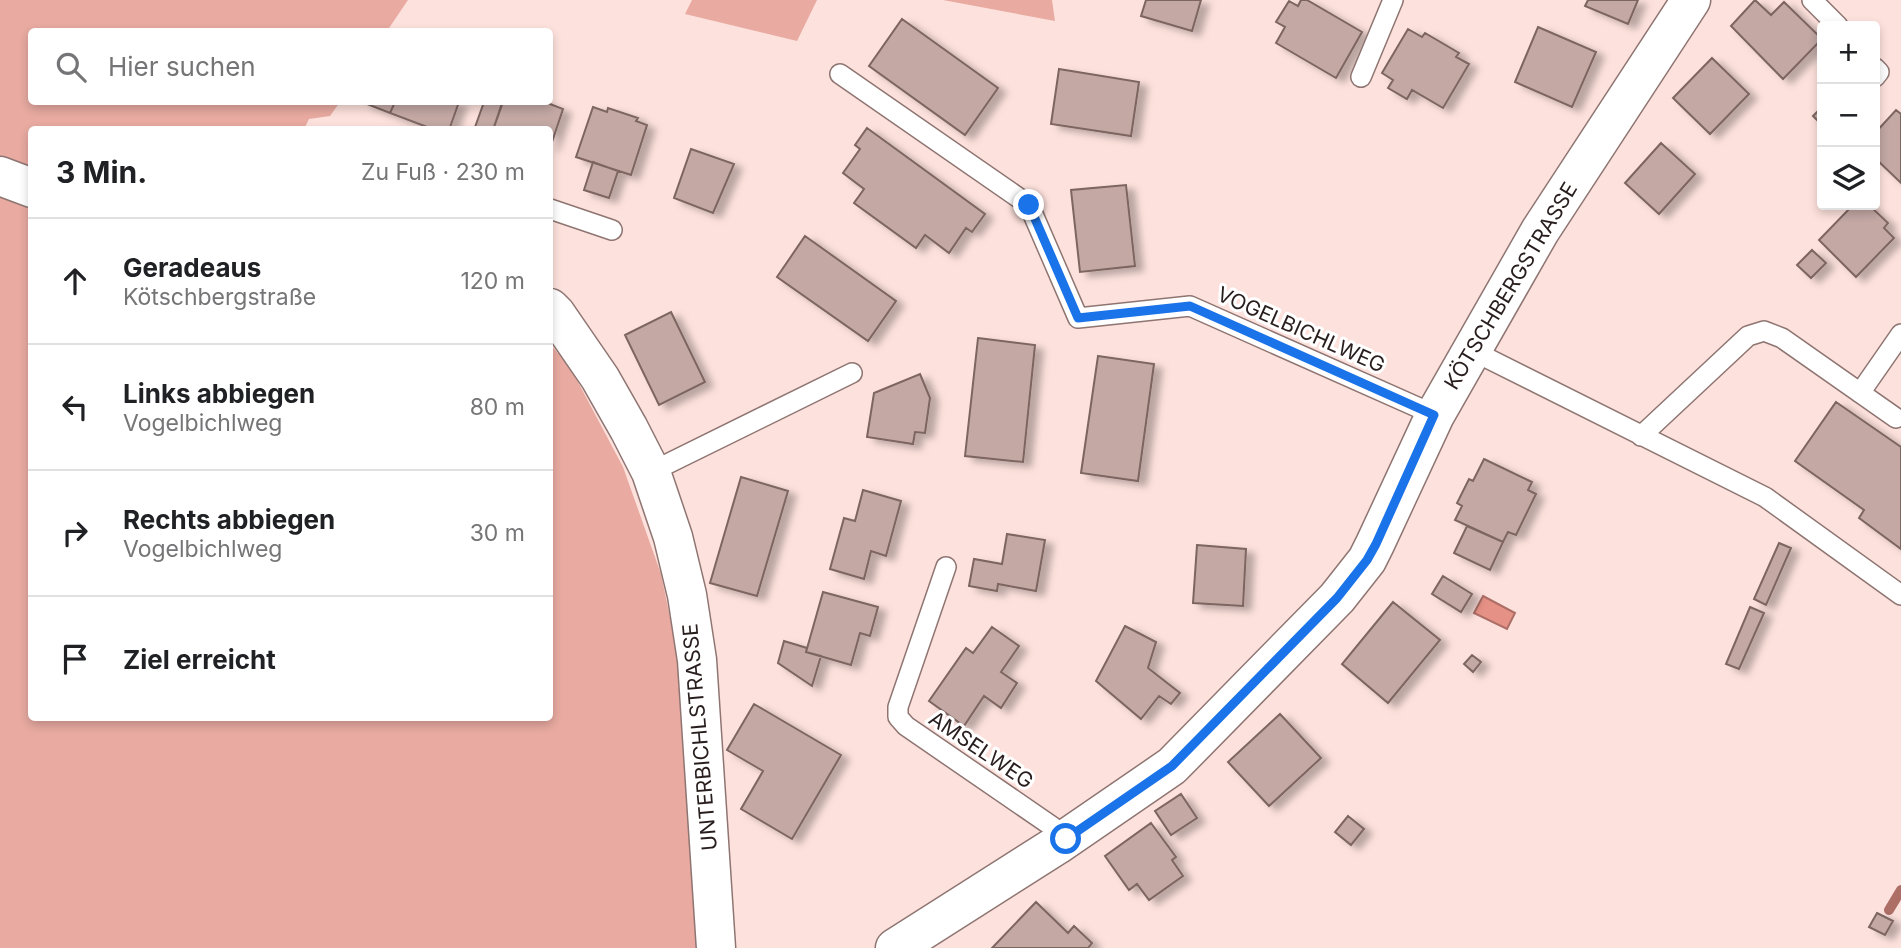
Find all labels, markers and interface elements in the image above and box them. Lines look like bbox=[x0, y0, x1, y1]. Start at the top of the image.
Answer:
map controls bbox=[1817, 21, 1880, 210]
button: + bbox=[1817, 21, 1880, 84]
search box bbox=[28, 28, 553, 105]
icon: search bbox=[52, 48, 90, 86]
text: Hier suchen bbox=[108, 51, 256, 82]
button: − bbox=[1817, 84, 1880, 147]
button: layers bbox=[1817, 147, 1880, 210]
text: 3 Min. bbox=[56, 154, 147, 190]
text: Zu Fuß · 230 m bbox=[361, 158, 525, 186]
street label: KÖTSCHBERGSTRASSE bbox=[1439, 178, 1582, 394]
route end bbox=[1013, 189, 1044, 220]
text: Geradeaus bbox=[123, 252, 261, 283]
icon: ahead bbox=[56, 262, 94, 300]
text: 120 m bbox=[460, 267, 525, 295]
street label: VOGELBICHLWEG bbox=[1213, 281, 1389, 378]
text: Kötschbergstraße bbox=[123, 283, 316, 311]
text: Links abbiegen bbox=[123, 378, 315, 409]
icon: left bbox=[56, 388, 94, 426]
text: 80 m bbox=[470, 393, 525, 421]
text: Vogelbichlweg bbox=[123, 409, 282, 437]
text: Rechts abbiegen bbox=[123, 504, 335, 535]
icon: right bbox=[56, 514, 94, 552]
text: 30 m bbox=[470, 519, 525, 547]
text: Vogelbichlweg bbox=[123, 535, 282, 563]
street label: UNTERBICHLSTRASSE bbox=[677, 622, 722, 852]
icon: arrive bbox=[56, 640, 94, 678]
text: Ziel erreicht bbox=[123, 644, 276, 675]
street label: AMSELWEG bbox=[924, 706, 1038, 794]
route start bbox=[1050, 823, 1081, 854]

